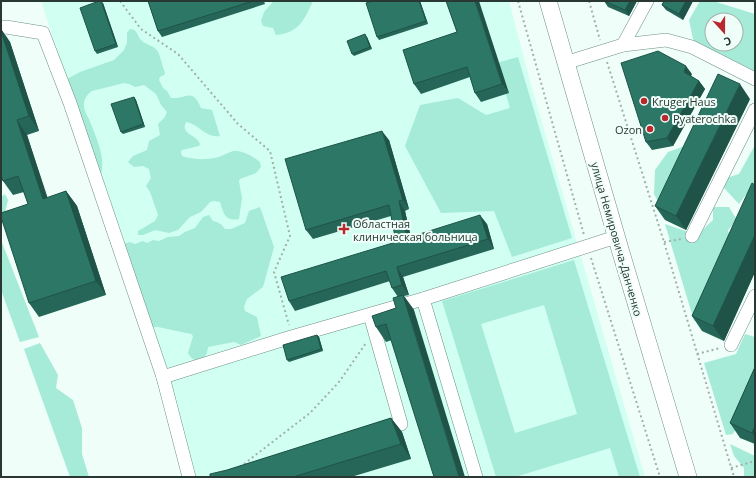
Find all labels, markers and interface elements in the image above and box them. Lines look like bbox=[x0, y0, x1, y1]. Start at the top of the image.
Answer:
north arrow bbox=[704, 12, 744, 52]
text: С bbox=[722, 34, 734, 50]
place label: Kruger Haus bbox=[652, 94, 716, 109]
marker: Kruger Haus bbox=[639, 96, 649, 106]
place label: Pyaterochka bbox=[673, 111, 736, 126]
marker: Pyaterochka bbox=[660, 113, 670, 123]
place label: Ozon bbox=[615, 122, 642, 137]
marker: Ozon bbox=[645, 124, 655, 134]
street label: улица Немировича-Данченко bbox=[588, 160, 646, 318]
place label: Областная клиническая больница bbox=[353, 216, 478, 244]
marker: Областная клиническая больница bbox=[338, 223, 350, 235]

